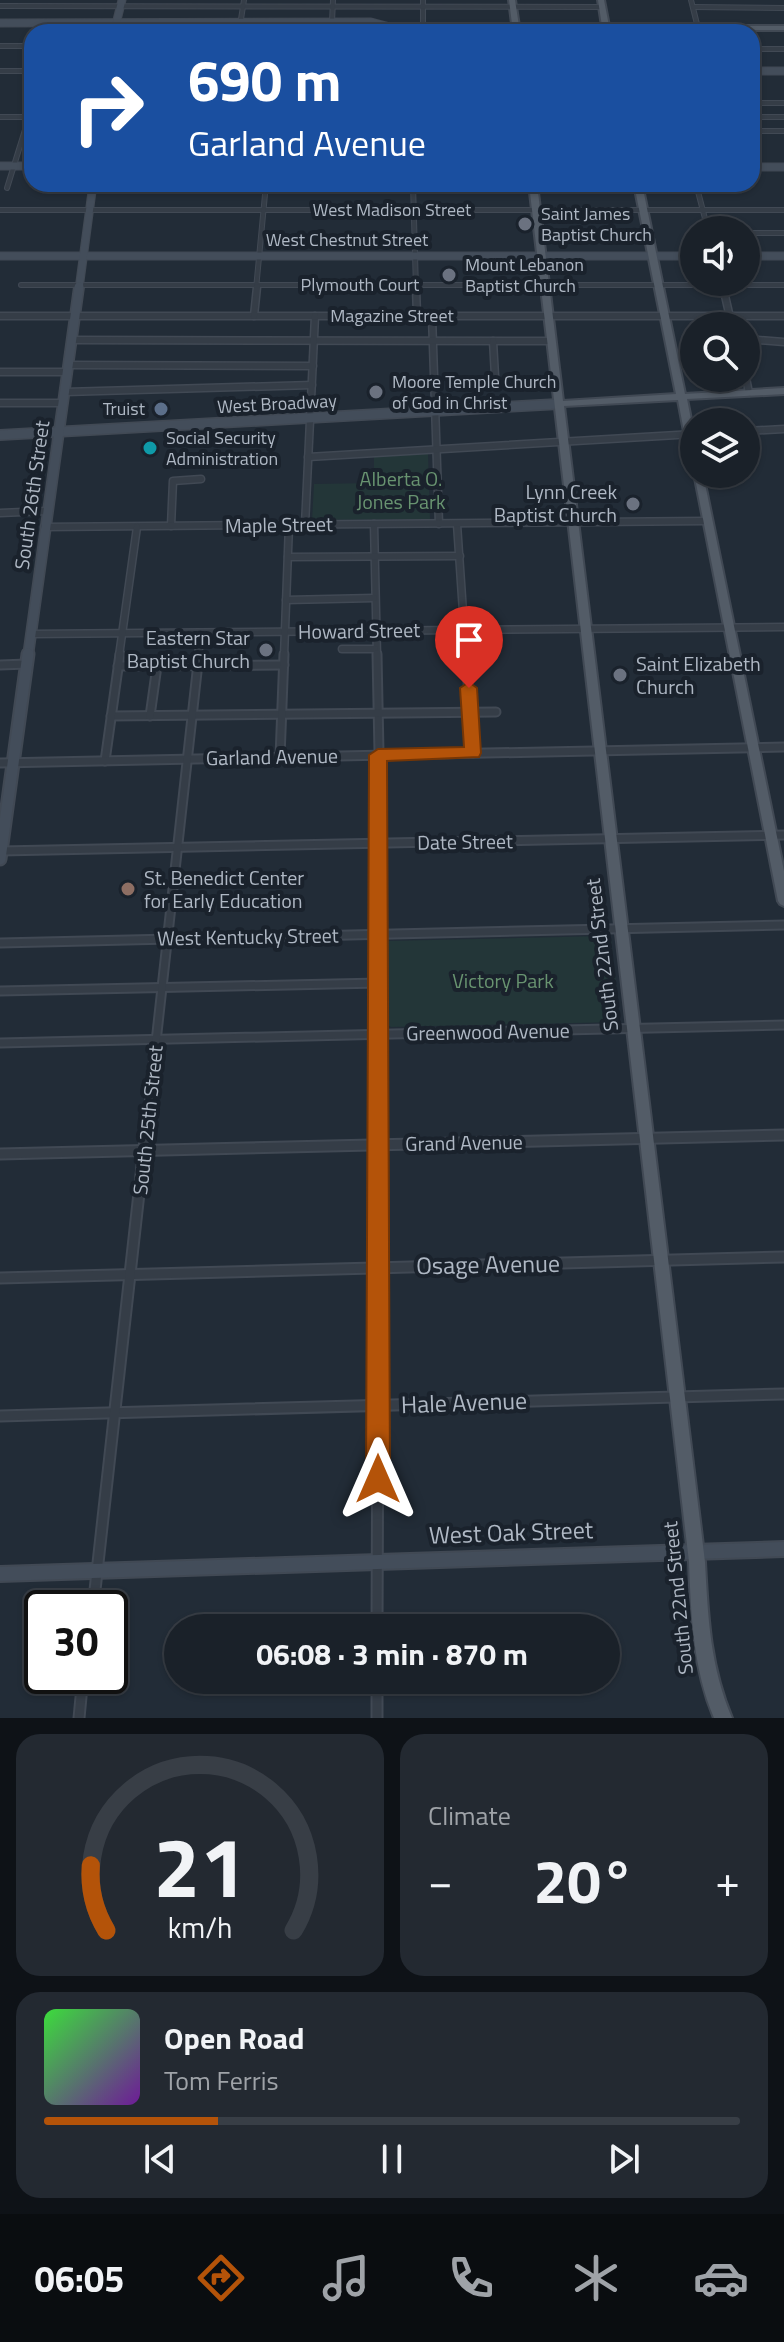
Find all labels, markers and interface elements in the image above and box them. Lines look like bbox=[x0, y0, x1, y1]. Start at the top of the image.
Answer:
text: 690 m bbox=[188, 38, 341, 123]
icon: right bbox=[56, 56, 160, 160]
text: Garland Avenue bbox=[188, 115, 426, 170]
street label: West Madison Street bbox=[313, 196, 472, 223]
place label: Saint James Baptist Church bbox=[541, 200, 652, 248]
marker: Saint James Baptist Church bbox=[516, 215, 534, 233]
map controls bbox=[680, 216, 760, 488]
button: sound bbox=[680, 216, 760, 296]
street label: West Chestnut Street bbox=[266, 226, 429, 253]
place label: Mount Lebanon Baptist Church bbox=[465, 251, 584, 299]
marker: Mount Lebanon Baptist Church bbox=[440, 266, 458, 284]
street label: Plymouth Court bbox=[301, 271, 420, 298]
street label: Magazine Street bbox=[330, 302, 455, 329]
button: search bbox=[680, 312, 760, 392]
place label: Moore Temple Church of God in Christ bbox=[392, 368, 556, 416]
marker: Moore Temple Church of God in Christ bbox=[367, 383, 385, 401]
street label: West Broadway bbox=[216, 387, 338, 420]
place label: Truist bbox=[103, 395, 146, 422]
marker: Truist bbox=[152, 400, 170, 418]
button: layers bbox=[680, 408, 760, 488]
street label: South 26th Street bbox=[6, 418, 57, 572]
place label: Social Security Administration bbox=[166, 424, 278, 472]
marker: Social Security Administration bbox=[141, 439, 159, 457]
park label: Alberta O. Jones Park bbox=[356, 463, 446, 517]
place label: Lynn Creek Baptist Church bbox=[494, 476, 617, 530]
marker: Lynn Creek Baptist Church bbox=[624, 495, 642, 513]
street label: Maple Street bbox=[225, 508, 333, 541]
pin bbox=[435, 606, 503, 688]
street label: Howard Street bbox=[298, 614, 420, 647]
icon: arrive bbox=[447, 618, 491, 662]
place label: Eastern Star Baptist Church bbox=[127, 622, 250, 676]
marker: Eastern Star Baptist Church bbox=[257, 641, 275, 659]
place label: Saint Elizabeth Church bbox=[636, 648, 761, 702]
marker: Saint Elizabeth Church bbox=[611, 666, 629, 684]
street label: Garland Avenue bbox=[206, 740, 338, 773]
street label: Date Street bbox=[417, 825, 513, 858]
place label: St. Benedict Center for Early Education bbox=[144, 862, 304, 916]
street label: South 22nd Street bbox=[577, 877, 626, 1033]
marker: St. Benedict Center for Early Education bbox=[119, 880, 137, 898]
street label: West Kentucky Street bbox=[157, 919, 339, 954]
park label: Victory Park bbox=[452, 965, 554, 996]
street label: Greenwood Avenue bbox=[406, 1015, 570, 1048]
street label: South 25th Street bbox=[124, 1044, 171, 1196]
street label: Grand Avenue bbox=[405, 1126, 523, 1159]
street label: Osage Avenue bbox=[416, 1245, 560, 1283]
street label: Hale Avenue bbox=[400, 1382, 528, 1422]
position arrow bbox=[336, 1437, 420, 1521]
street label: West Oak Street bbox=[428, 1511, 594, 1553]
street label: South 22nd Street bbox=[654, 1520, 701, 1676]
speed limit sign: 30 bbox=[24, 1590, 128, 1694]
text: 06:08 · 3 min · 870 m bbox=[256, 1631, 528, 1677]
text: Climate bbox=[428, 1796, 511, 1835]
text: 21 bbox=[153, 1803, 247, 1929]
text: 20° bbox=[534, 1835, 634, 1926]
text: − bbox=[428, 1847, 453, 1914]
text: + bbox=[715, 1847, 740, 1914]
text: km/h bbox=[168, 1906, 232, 1949]
text: Open Road bbox=[164, 2015, 305, 2061]
text: Tom Ferris bbox=[164, 2061, 279, 2100]
icon: previous bbox=[138, 2137, 182, 2181]
icon: pause bbox=[370, 2137, 414, 2181]
icon: next bbox=[602, 2137, 646, 2181]
icon: directions bbox=[193, 2250, 249, 2306]
icon: music bbox=[318, 2250, 374, 2306]
icon: phone bbox=[443, 2250, 499, 2306]
icon: climate bbox=[568, 2250, 624, 2306]
icon: car bbox=[693, 2250, 749, 2306]
text: 06:05 bbox=[35, 2251, 124, 2306]

